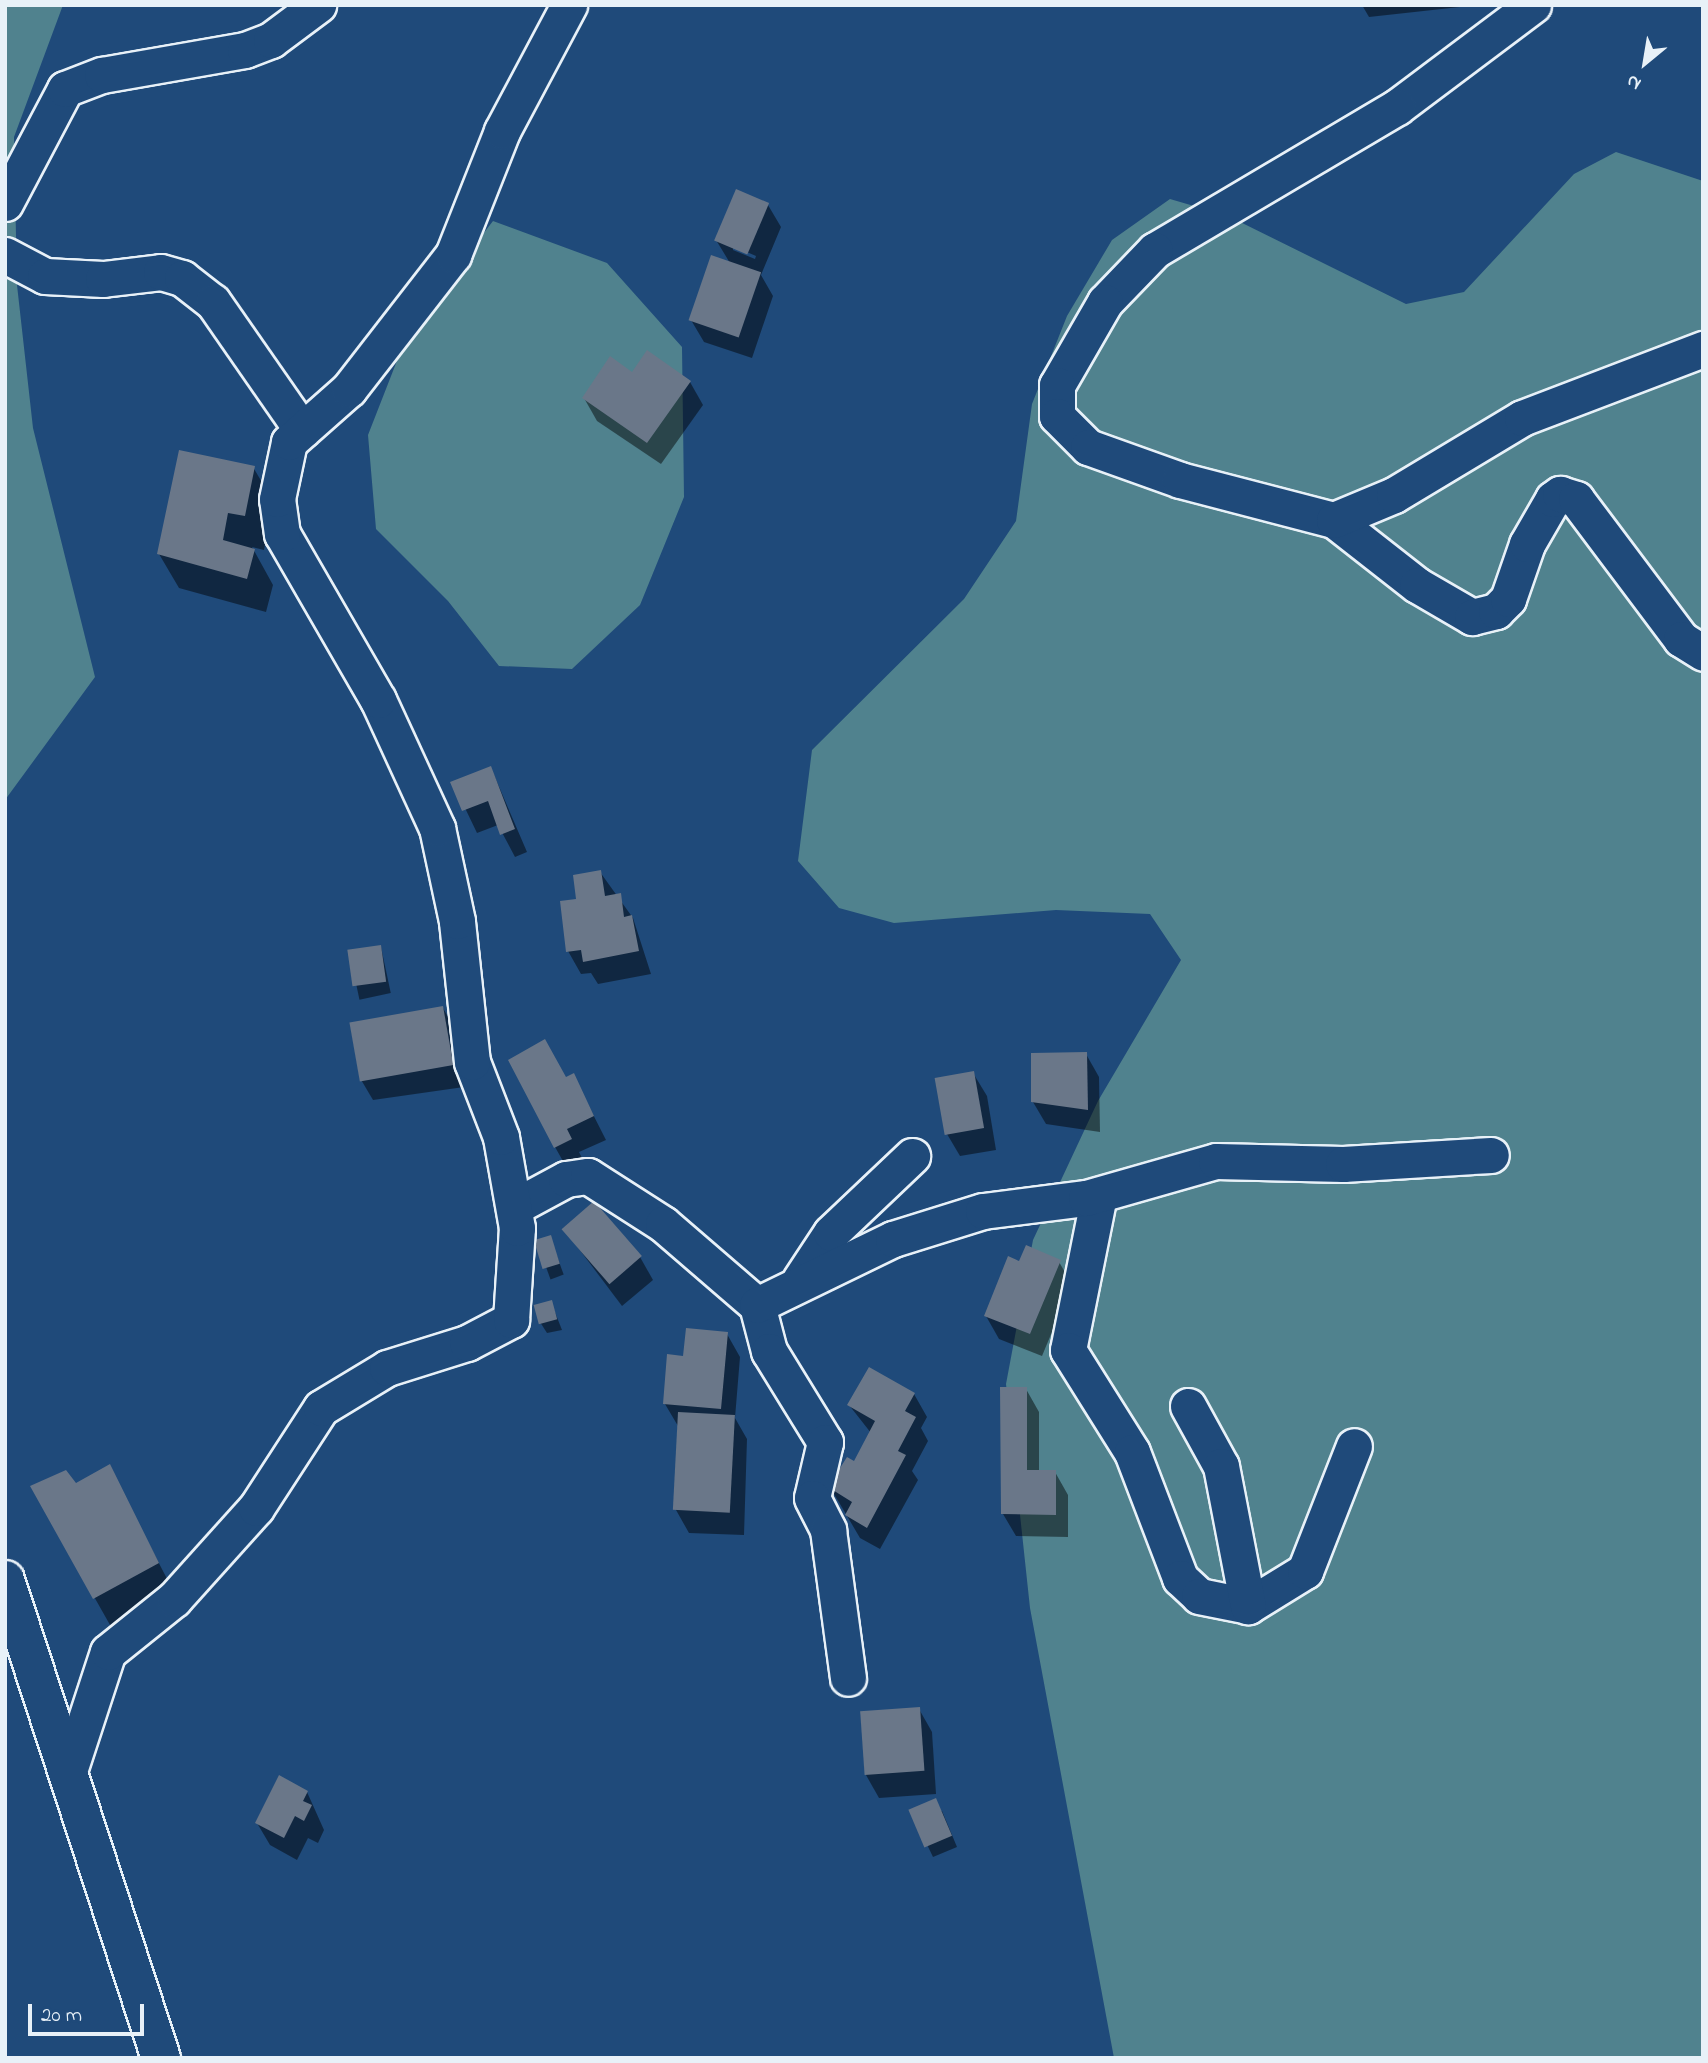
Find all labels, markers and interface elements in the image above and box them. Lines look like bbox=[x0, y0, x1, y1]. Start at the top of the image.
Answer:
north arrow bbox=[1610, 28, 1680, 98]
text: N bbox=[1622, 67, 1647, 97]
scale bar bbox=[32, 1990, 147, 2034]
text: 20 m bbox=[41, 2001, 82, 2031]

